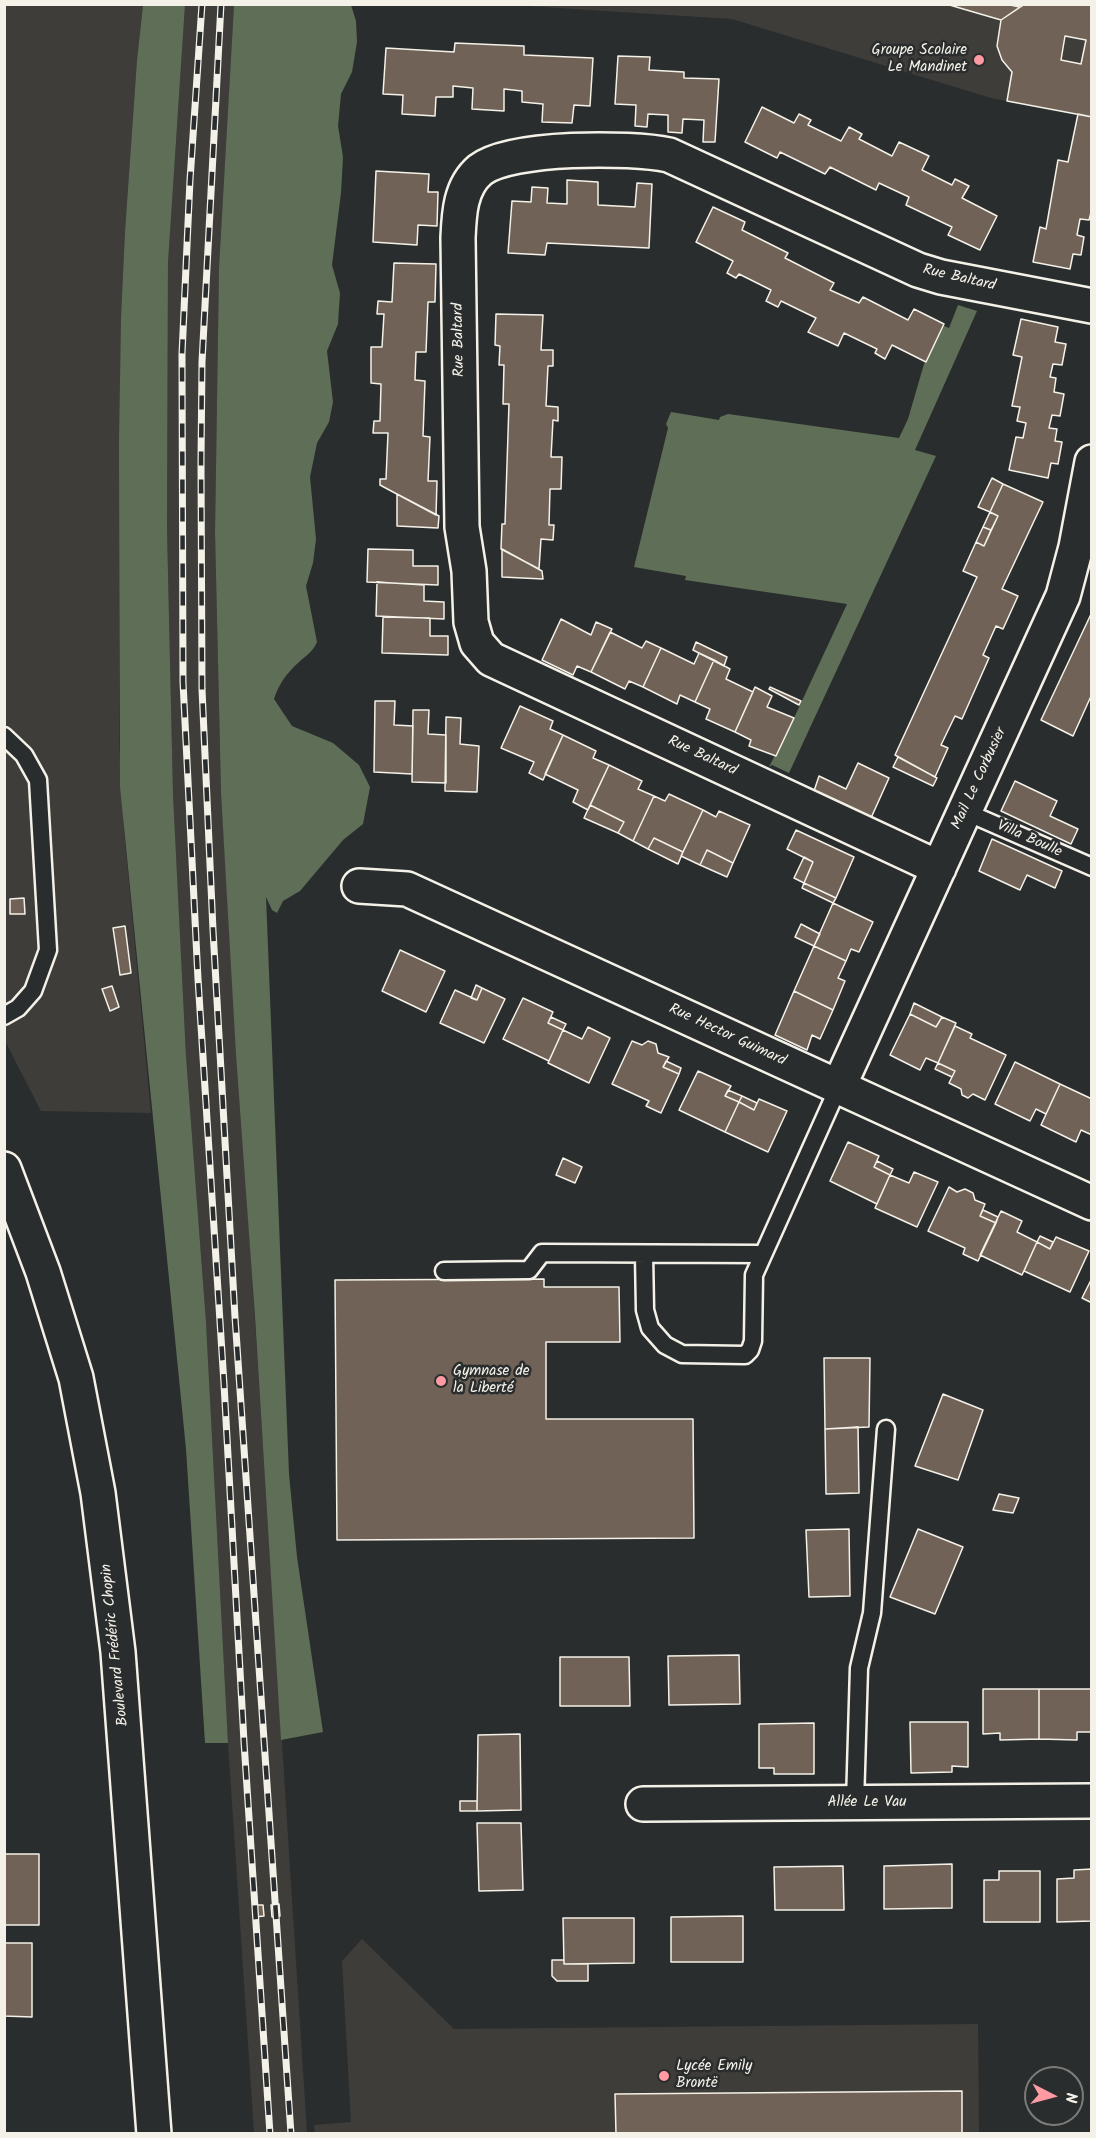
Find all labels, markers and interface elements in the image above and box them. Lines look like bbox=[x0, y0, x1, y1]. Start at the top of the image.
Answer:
place label: Groupe Scolaire Le Mandinet bbox=[871, 42, 967, 77]
marker: Groupe Scolaire Le Mandinet bbox=[972, 53, 986, 67]
street label: Rue Baltard bbox=[921, 262, 997, 296]
street label: Rue Baltard bbox=[450, 303, 470, 377]
street label: Mail Le Corbusier bbox=[948, 725, 1012, 833]
street label: Rue Baltard bbox=[665, 733, 739, 781]
street label: Villa Boulle bbox=[994, 818, 1064, 862]
street label: Rue Hector Guimard bbox=[666, 1001, 788, 1071]
place label: Gymnase de la Liberté bbox=[453, 1363, 530, 1398]
marker: Gymnase de la Liberté bbox=[434, 1374, 448, 1388]
street label: Boulevard Frédéric Chopin bbox=[99, 1563, 133, 1727]
street label: Allée Le Vau bbox=[828, 1794, 906, 1812]
place label: Lycée Emily Brontë bbox=[676, 2058, 752, 2093]
north arrow bbox=[1024, 2066, 1084, 2126]
marker: Lycée Emily Brontë bbox=[657, 2069, 671, 2083]
text: N bbox=[1057, 2091, 1083, 2104]

